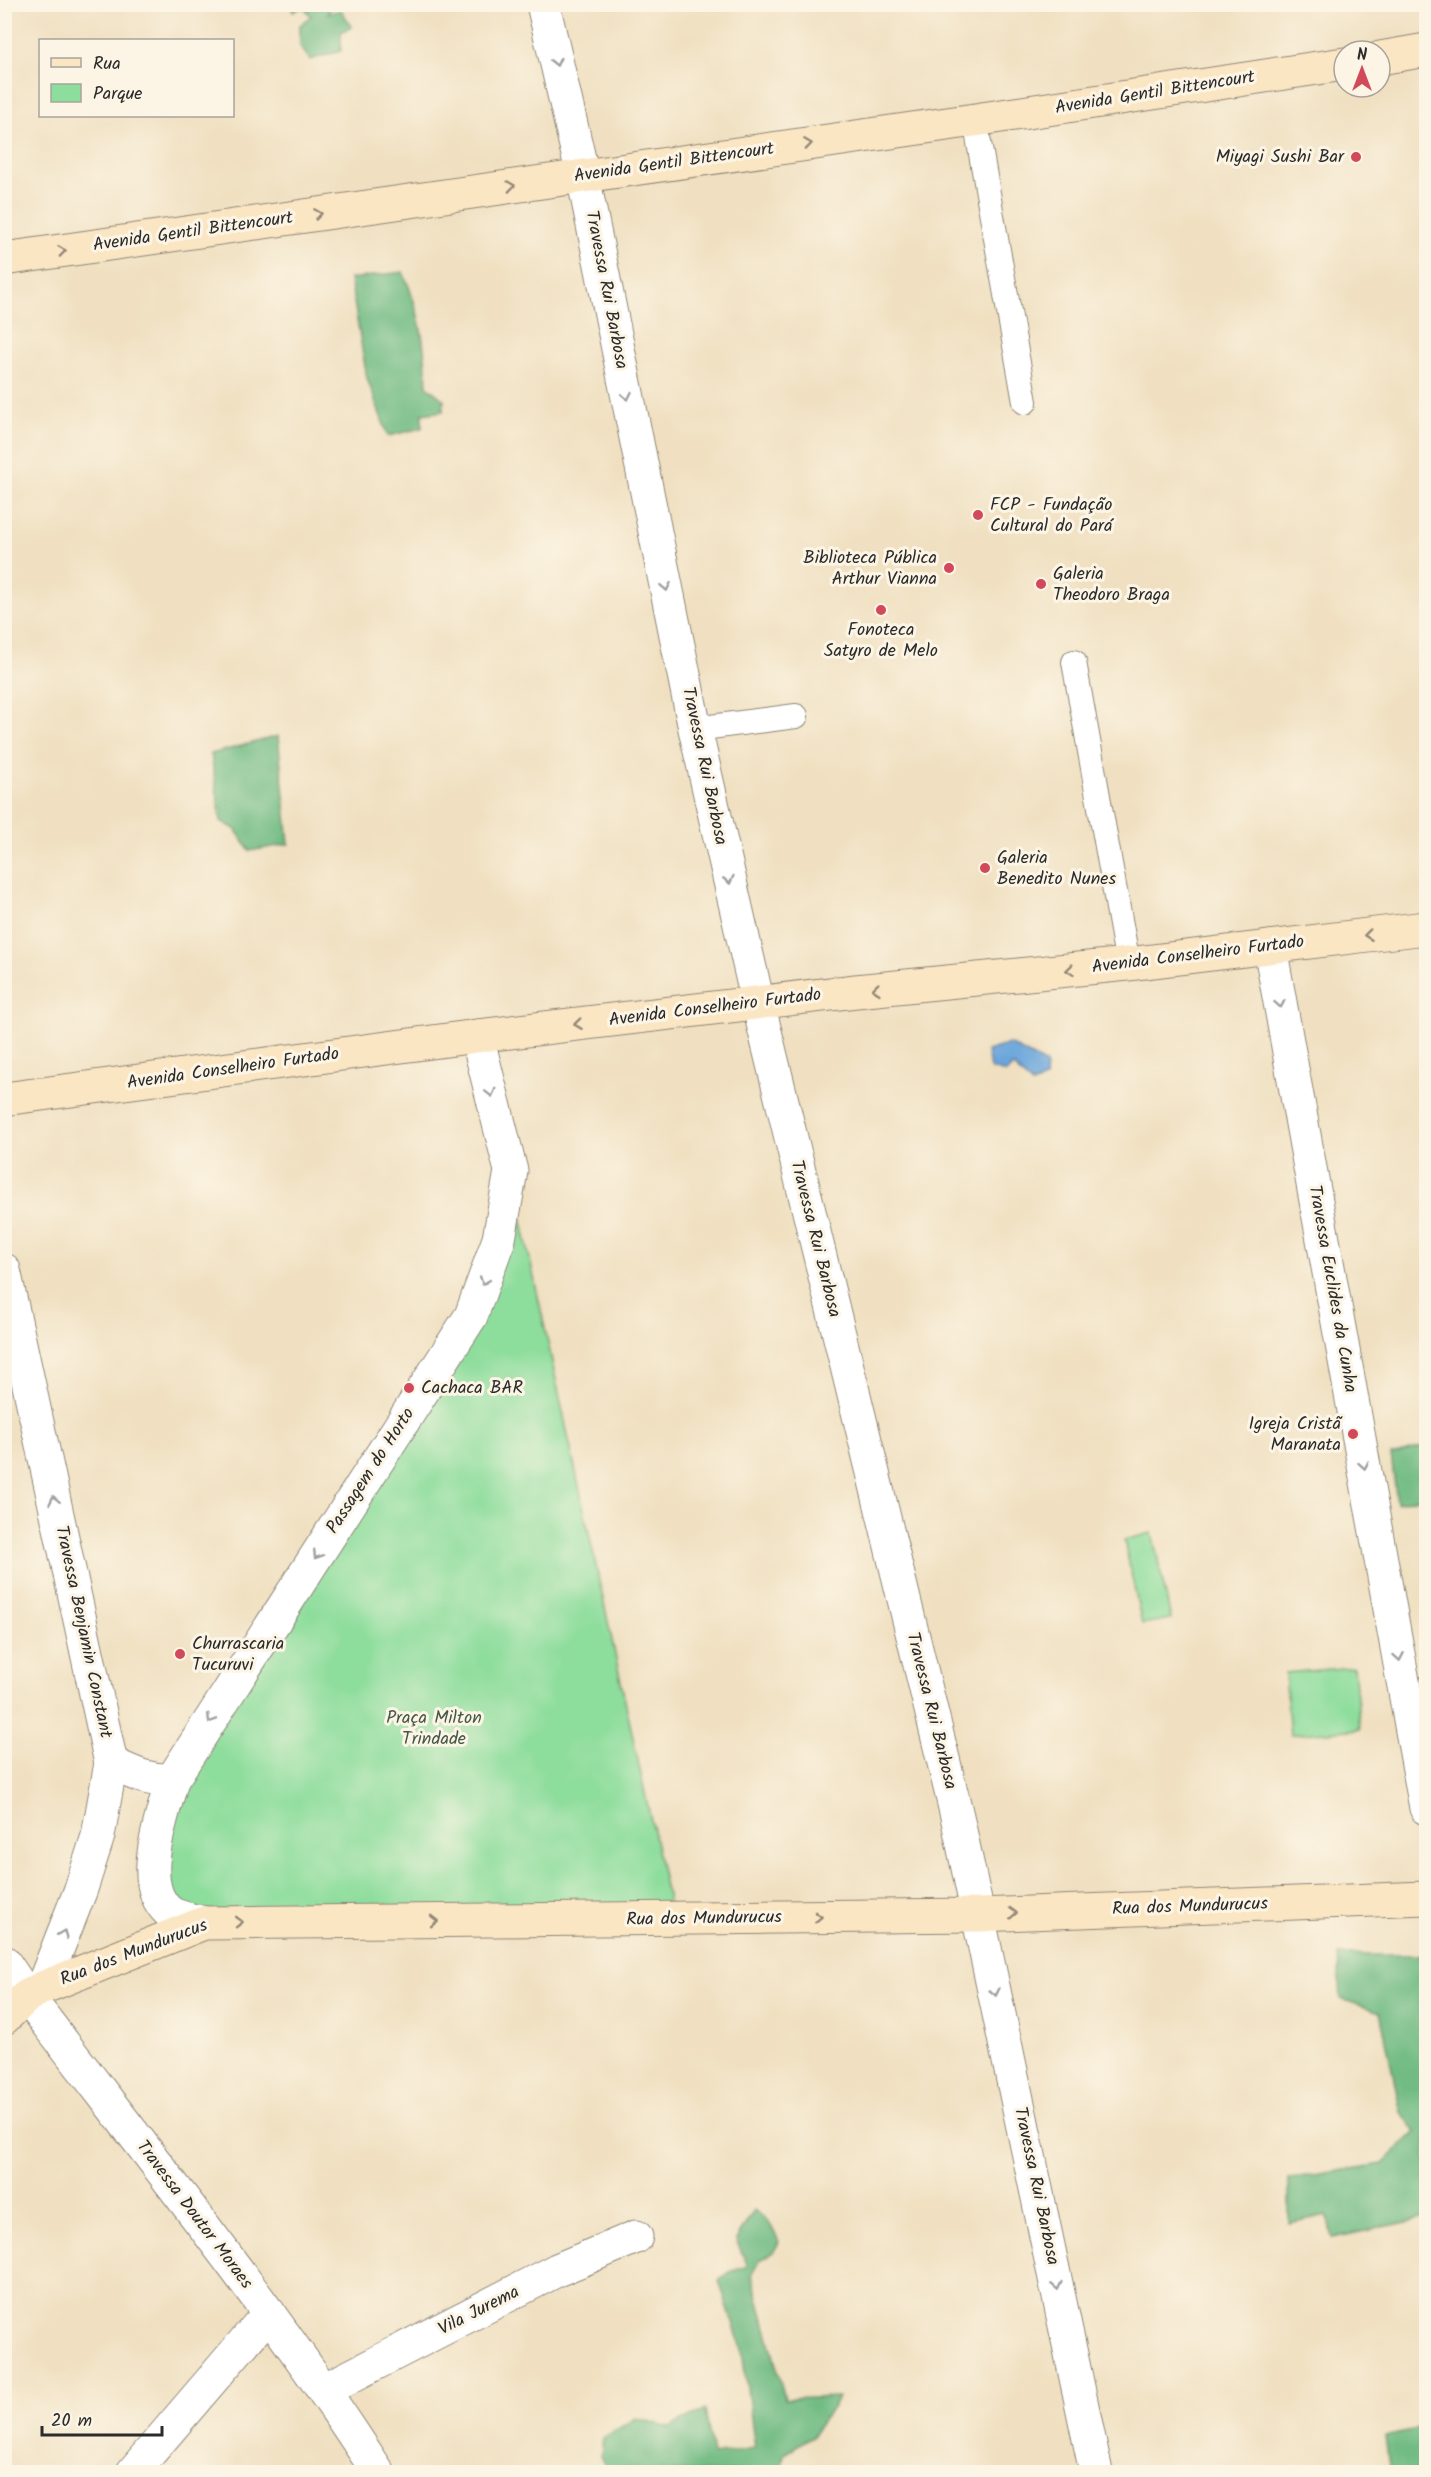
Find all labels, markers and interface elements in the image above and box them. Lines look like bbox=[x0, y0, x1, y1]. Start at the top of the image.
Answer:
legend bbox=[39, 39, 234, 117]
north arrow bbox=[1332, 39, 1392, 99]
text: N bbox=[1357, 43, 1367, 68]
text: Rua bbox=[93, 50, 121, 79]
one-way arrow bbox=[549, 56, 562, 66]
street label: Avenida Gentil Bittencourt bbox=[1053, 63, 1258, 123]
text: Parque bbox=[93, 80, 142, 109]
street label: Avenida Gentil Bittencourt bbox=[572, 134, 777, 191]
one-way arrow bbox=[803, 138, 812, 150]
place label: Miyagi Sushi Bar bbox=[1216, 143, 1345, 172]
marker: Miyagi Sushi Bar bbox=[1349, 150, 1363, 164]
one-way arrow bbox=[506, 181, 515, 193]
street label: Avenida Gentil Bittencourt bbox=[91, 203, 296, 260]
street label: Travessa Rui Barbosa bbox=[576, 208, 636, 372]
one-way arrow bbox=[313, 209, 322, 221]
one-way arrow bbox=[58, 245, 67, 257]
one-way arrow bbox=[620, 391, 633, 401]
place label: FCP - Fundação Cultural do Pará bbox=[990, 491, 1114, 541]
marker: FCP - Fundação Cultural do Pará bbox=[971, 508, 985, 522]
place label: Biblioteca Pública Arthur Vianna bbox=[803, 544, 937, 594]
place label: Galeria Theodoro Braga bbox=[1053, 560, 1170, 610]
marker: Biblioteca Pública Arthur Vianna bbox=[942, 561, 956, 575]
marker: Galeria Theodoro Braga bbox=[1034, 577, 1048, 591]
one-way arrow bbox=[659, 582, 672, 592]
marker: Fonoteca Satyro de Melo bbox=[874, 603, 888, 617]
place label: Fonoteca Satyro de Melo bbox=[824, 616, 938, 666]
street label: Travessa Rui Barbosa bbox=[673, 684, 735, 848]
place label: Galeria Benedito Nunes bbox=[997, 844, 1116, 894]
marker: Galeria Benedito Nunes bbox=[978, 861, 992, 875]
one-way arrow bbox=[722, 875, 735, 885]
street label: Avenida Conselheiro Furtado bbox=[1090, 928, 1306, 982]
one-way arrow bbox=[1364, 928, 1373, 941]
one-way arrow bbox=[1066, 963, 1075, 976]
street label: Avenida Conselheiro Furtado bbox=[607, 981, 823, 1035]
one-way arrow bbox=[872, 982, 881, 995]
one-way arrow bbox=[1273, 999, 1286, 1009]
one-way arrow bbox=[574, 1017, 583, 1030]
street label: Avenida Conselheiro Furtado bbox=[125, 1040, 341, 1098]
one-way arrow bbox=[484, 1087, 496, 1098]
street label: Travessa Rui Barbosa bbox=[781, 1157, 849, 1321]
street label: Travessa Euclides da Cunha bbox=[1299, 1183, 1365, 1395]
one-way arrow bbox=[478, 1276, 491, 1286]
place label: Cachaca BAR bbox=[421, 1374, 523, 1403]
marker: Cachaca BAR bbox=[402, 1381, 416, 1395]
street label: Passagem do Horto bbox=[319, 1402, 423, 1540]
place label: Igreja Cristã Maranata bbox=[1248, 1410, 1342, 1460]
marker: Igreja Cristã Maranata bbox=[1346, 1427, 1360, 1441]
one-way arrow bbox=[1357, 1459, 1370, 1469]
one-way arrow bbox=[49, 1496, 62, 1506]
street label: Travessa Benjamin Constant bbox=[46, 1523, 120, 1742]
one-way arrow bbox=[313, 1548, 324, 1559]
street label: Travessa Rui Barbosa bbox=[897, 1629, 965, 1793]
place label: Churrascaria Tucuruvi bbox=[192, 1630, 284, 1680]
marker: Churrascaria Tucuruvi bbox=[173, 1647, 187, 1661]
one-way arrow bbox=[1392, 1651, 1405, 1661]
park label: Praça Milton Trindade bbox=[386, 1704, 482, 1754]
one-way arrow bbox=[207, 1713, 219, 1723]
street label: Rua dos Mundurucus bbox=[1112, 1890, 1269, 1924]
street label: Rua dos Mundurucus bbox=[626, 1903, 783, 1935]
one-way arrow bbox=[1009, 1907, 1018, 1920]
street label: Rua dos Mundurucus bbox=[56, 1911, 212, 1994]
one-way arrow bbox=[814, 1911, 823, 1923]
one-way arrow bbox=[430, 1915, 439, 1927]
one-way arrow bbox=[235, 1916, 244, 1929]
one-way arrow bbox=[56, 1929, 68, 1940]
one-way arrow bbox=[987, 1987, 1000, 1997]
street label: Travessa Rui Barbosa bbox=[1005, 2104, 1067, 2268]
street label: Travessa Doutor Moraes bbox=[128, 2134, 260, 2296]
street label: Vila Jurema bbox=[433, 2278, 525, 2344]
one-way arrow bbox=[1050, 2281, 1063, 2291]
scale bar bbox=[42, 2399, 162, 2437]
text: 20 m bbox=[51, 2407, 92, 2436]

